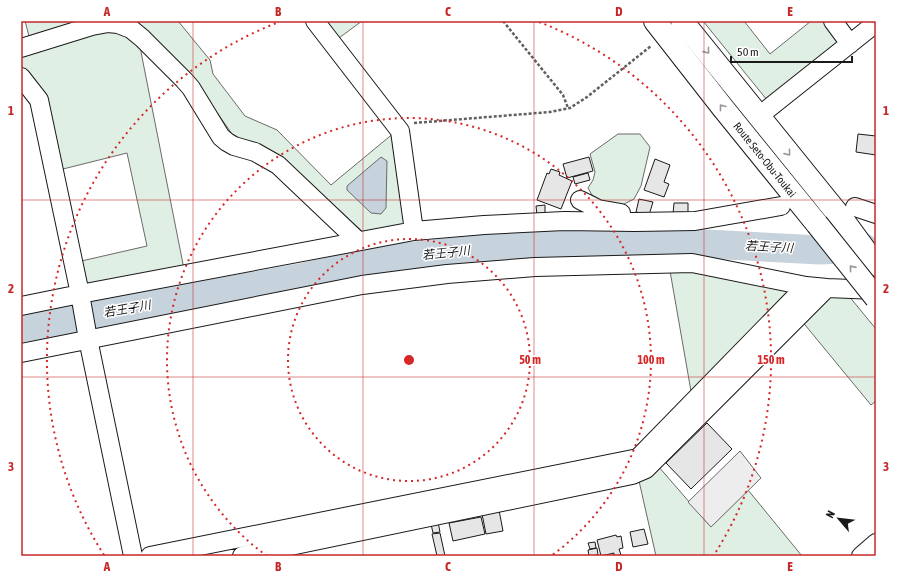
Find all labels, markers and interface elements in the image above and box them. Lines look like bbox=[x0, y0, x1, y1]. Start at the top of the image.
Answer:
text: A bbox=[103, 4, 111, 19]
text: B bbox=[275, 4, 282, 19]
text: C bbox=[445, 4, 451, 19]
text: D bbox=[615, 4, 623, 19]
text: E bbox=[787, 4, 793, 19]
scale bar bbox=[731, 38, 852, 64]
text: 50 m bbox=[737, 45, 759, 59]
one-way arrow bbox=[702, 47, 709, 54]
text: 1 bbox=[8, 103, 14, 118]
text: 1 bbox=[883, 103, 889, 118]
one-way arrow bbox=[720, 104, 727, 111]
street label: Route Seto-Obu-Toukai bbox=[731, 120, 799, 199]
one-way arrow bbox=[784, 148, 791, 155]
water label: 若王子川 bbox=[745, 239, 795, 255]
water label: 若王子川 bbox=[421, 243, 473, 262]
one-way arrow bbox=[849, 265, 856, 273]
text: 2 bbox=[8, 281, 14, 296]
text: 2 bbox=[883, 281, 889, 296]
water label: 若王子川 bbox=[102, 298, 154, 320]
centre of rings bbox=[402, 353, 416, 367]
text: 50 m bbox=[519, 353, 541, 367]
text: 100 m bbox=[637, 353, 665, 367]
text: 150 m bbox=[757, 353, 785, 367]
text: 3 bbox=[8, 459, 14, 474]
text: 3 bbox=[883, 459, 889, 474]
north arrow bbox=[819, 499, 859, 539]
text: N bbox=[823, 509, 837, 520]
text: A bbox=[103, 559, 111, 574]
text: B bbox=[275, 559, 282, 574]
text: C bbox=[445, 559, 451, 574]
text: D bbox=[615, 559, 623, 574]
text: E bbox=[787, 559, 793, 574]

